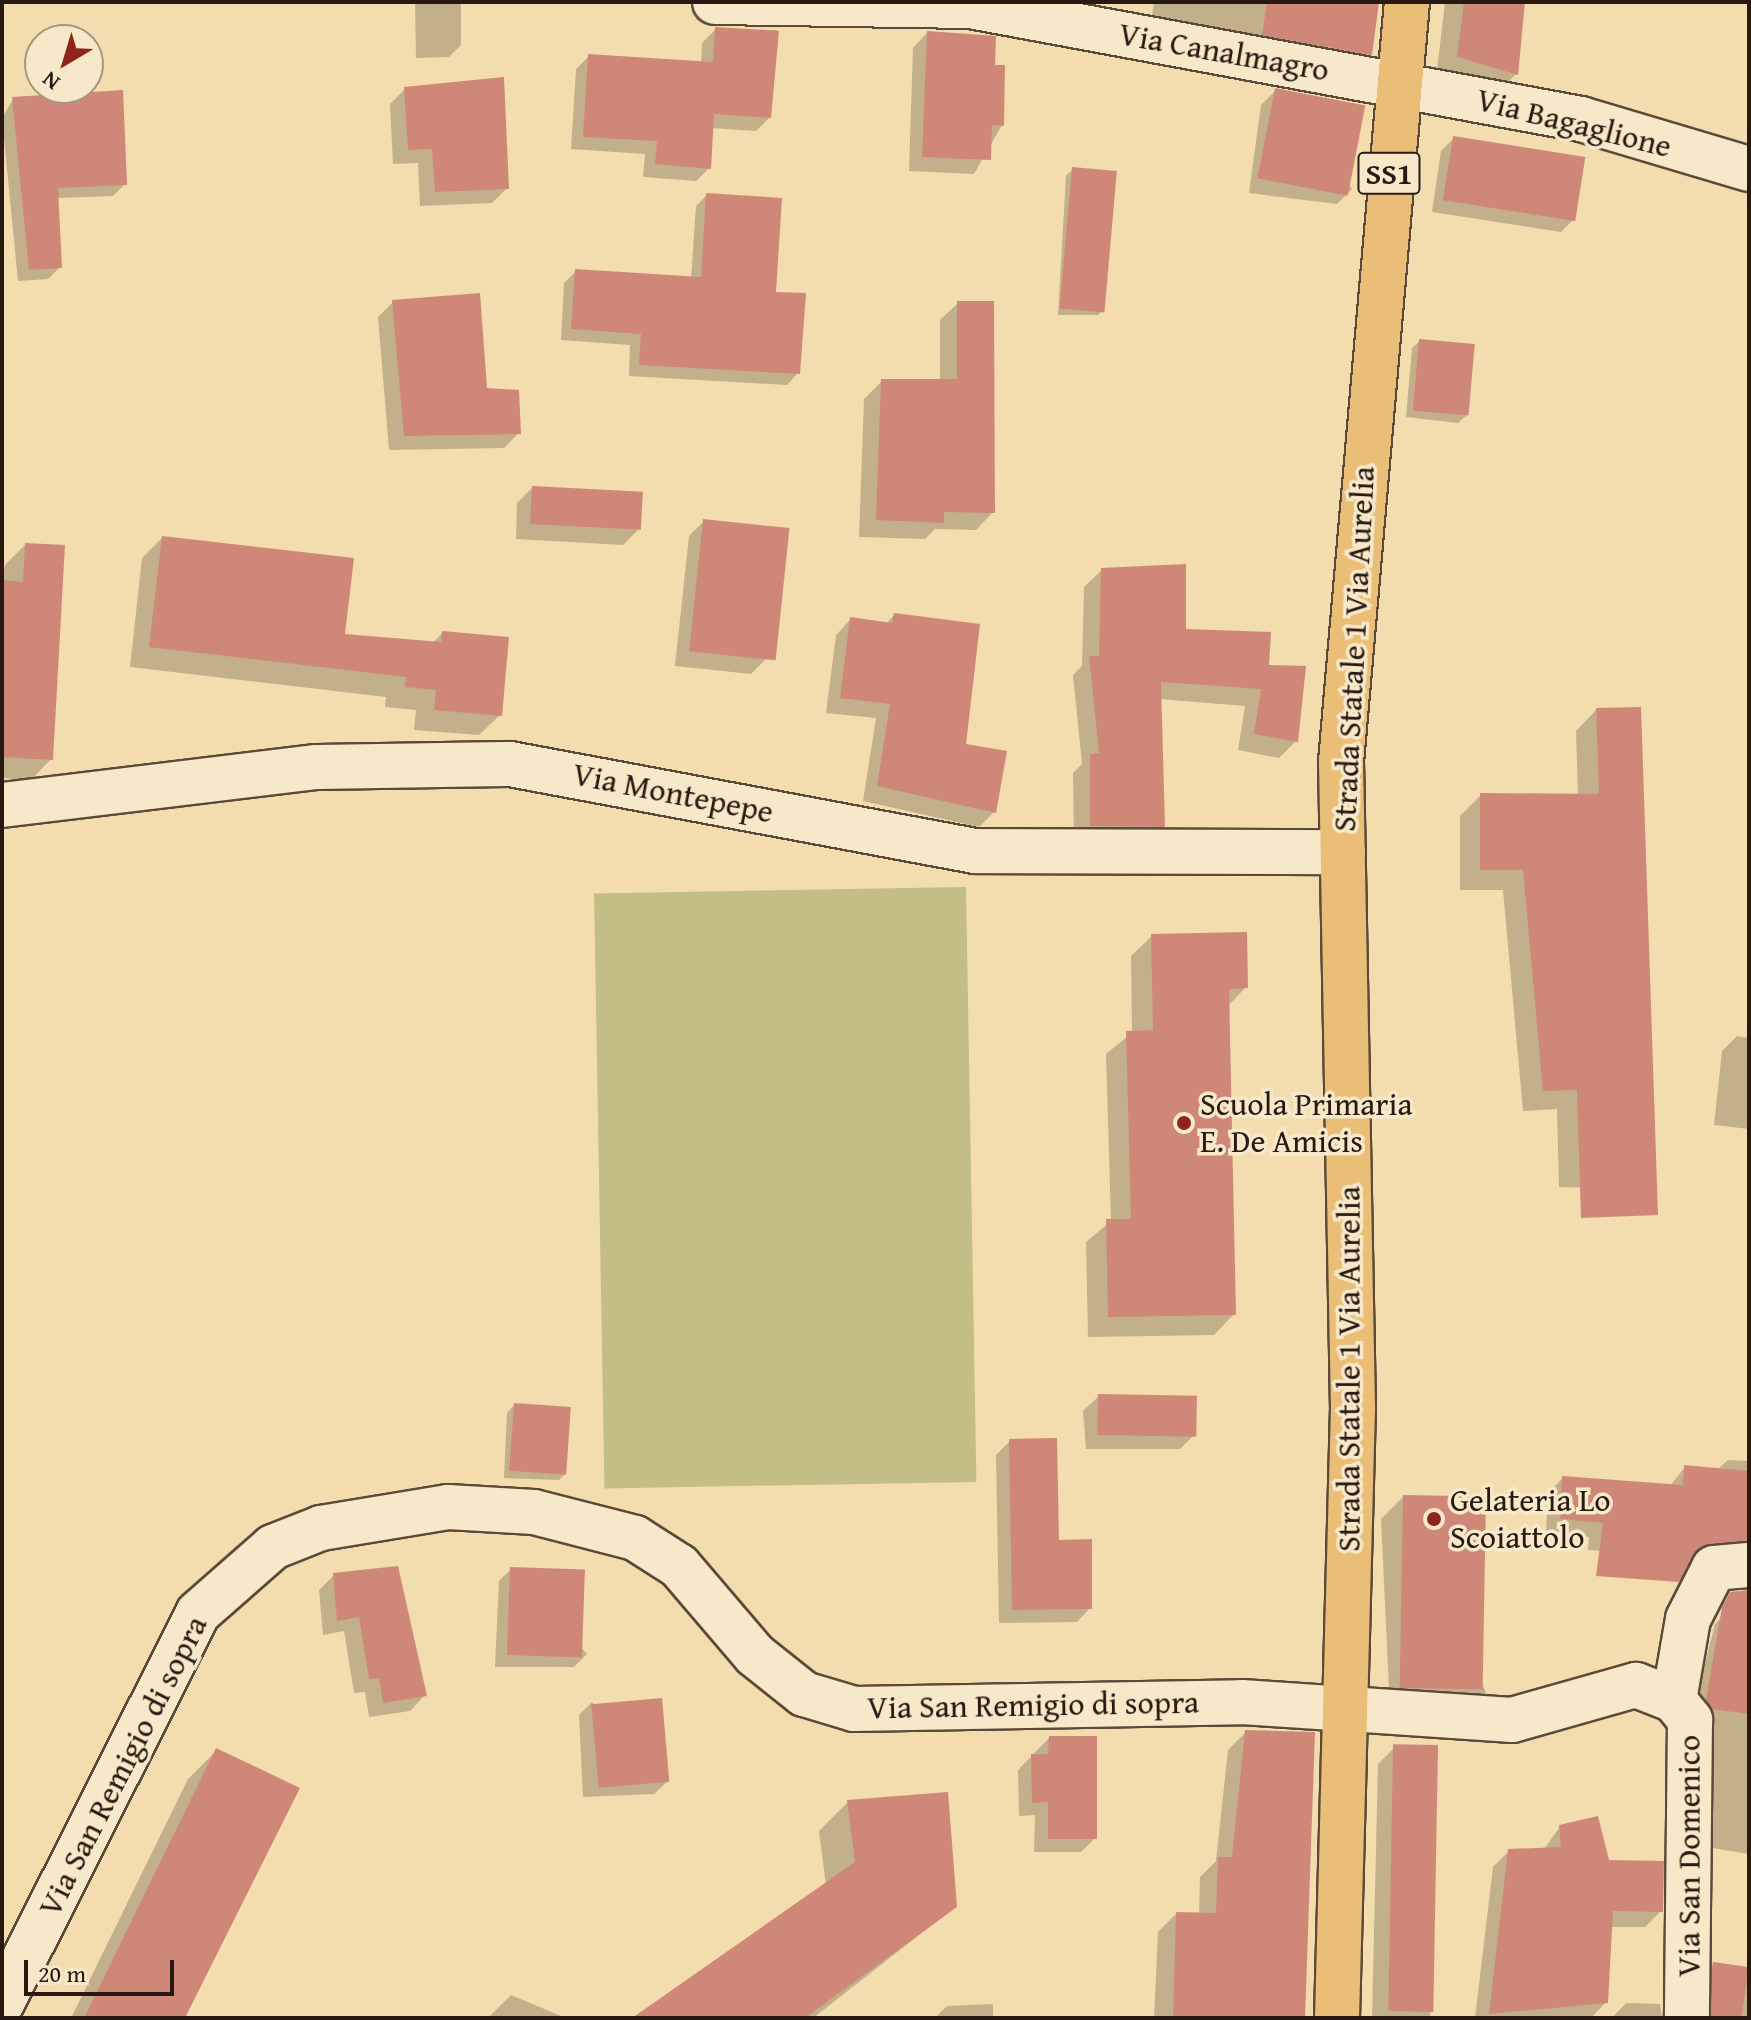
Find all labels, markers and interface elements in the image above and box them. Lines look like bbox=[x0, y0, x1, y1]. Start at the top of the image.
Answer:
street label: Via Canalmagro bbox=[1116, 15, 1332, 89]
north arrow bbox=[24, 24, 104, 104]
text: N bbox=[35, 64, 66, 98]
street label: Via Bagaglione bbox=[1473, 80, 1675, 166]
road number: SS1 bbox=[1357, 147, 1421, 199]
street label: Strada Statale 1 Via Aurelia bbox=[1325, 465, 1383, 833]
street label: Via Montepepe bbox=[569, 755, 777, 831]
place label: Scuola Primaria E. De Amicis bbox=[1200, 1086, 1413, 1161]
marker: Scuola Primaria E. De Amicis bbox=[1175, 1114, 1193, 1132]
street label: Strada Statale 1 Via Aurelia bbox=[1330, 1186, 1368, 1552]
place label: Gelateria Lo Scoiattolo bbox=[1450, 1482, 1611, 1557]
marker: Gelateria Lo Scoiattolo bbox=[1425, 1510, 1443, 1528]
street label: Via San Remigio di sopra bbox=[31, 1609, 215, 1923]
street label: Via San Remigio di sopra bbox=[867, 1683, 1199, 1727]
street label: Via San Domenico bbox=[1670, 1735, 1708, 1977]
scale bar bbox=[28, 1944, 178, 1994]
text: 20 m bbox=[38, 1956, 86, 1991]

